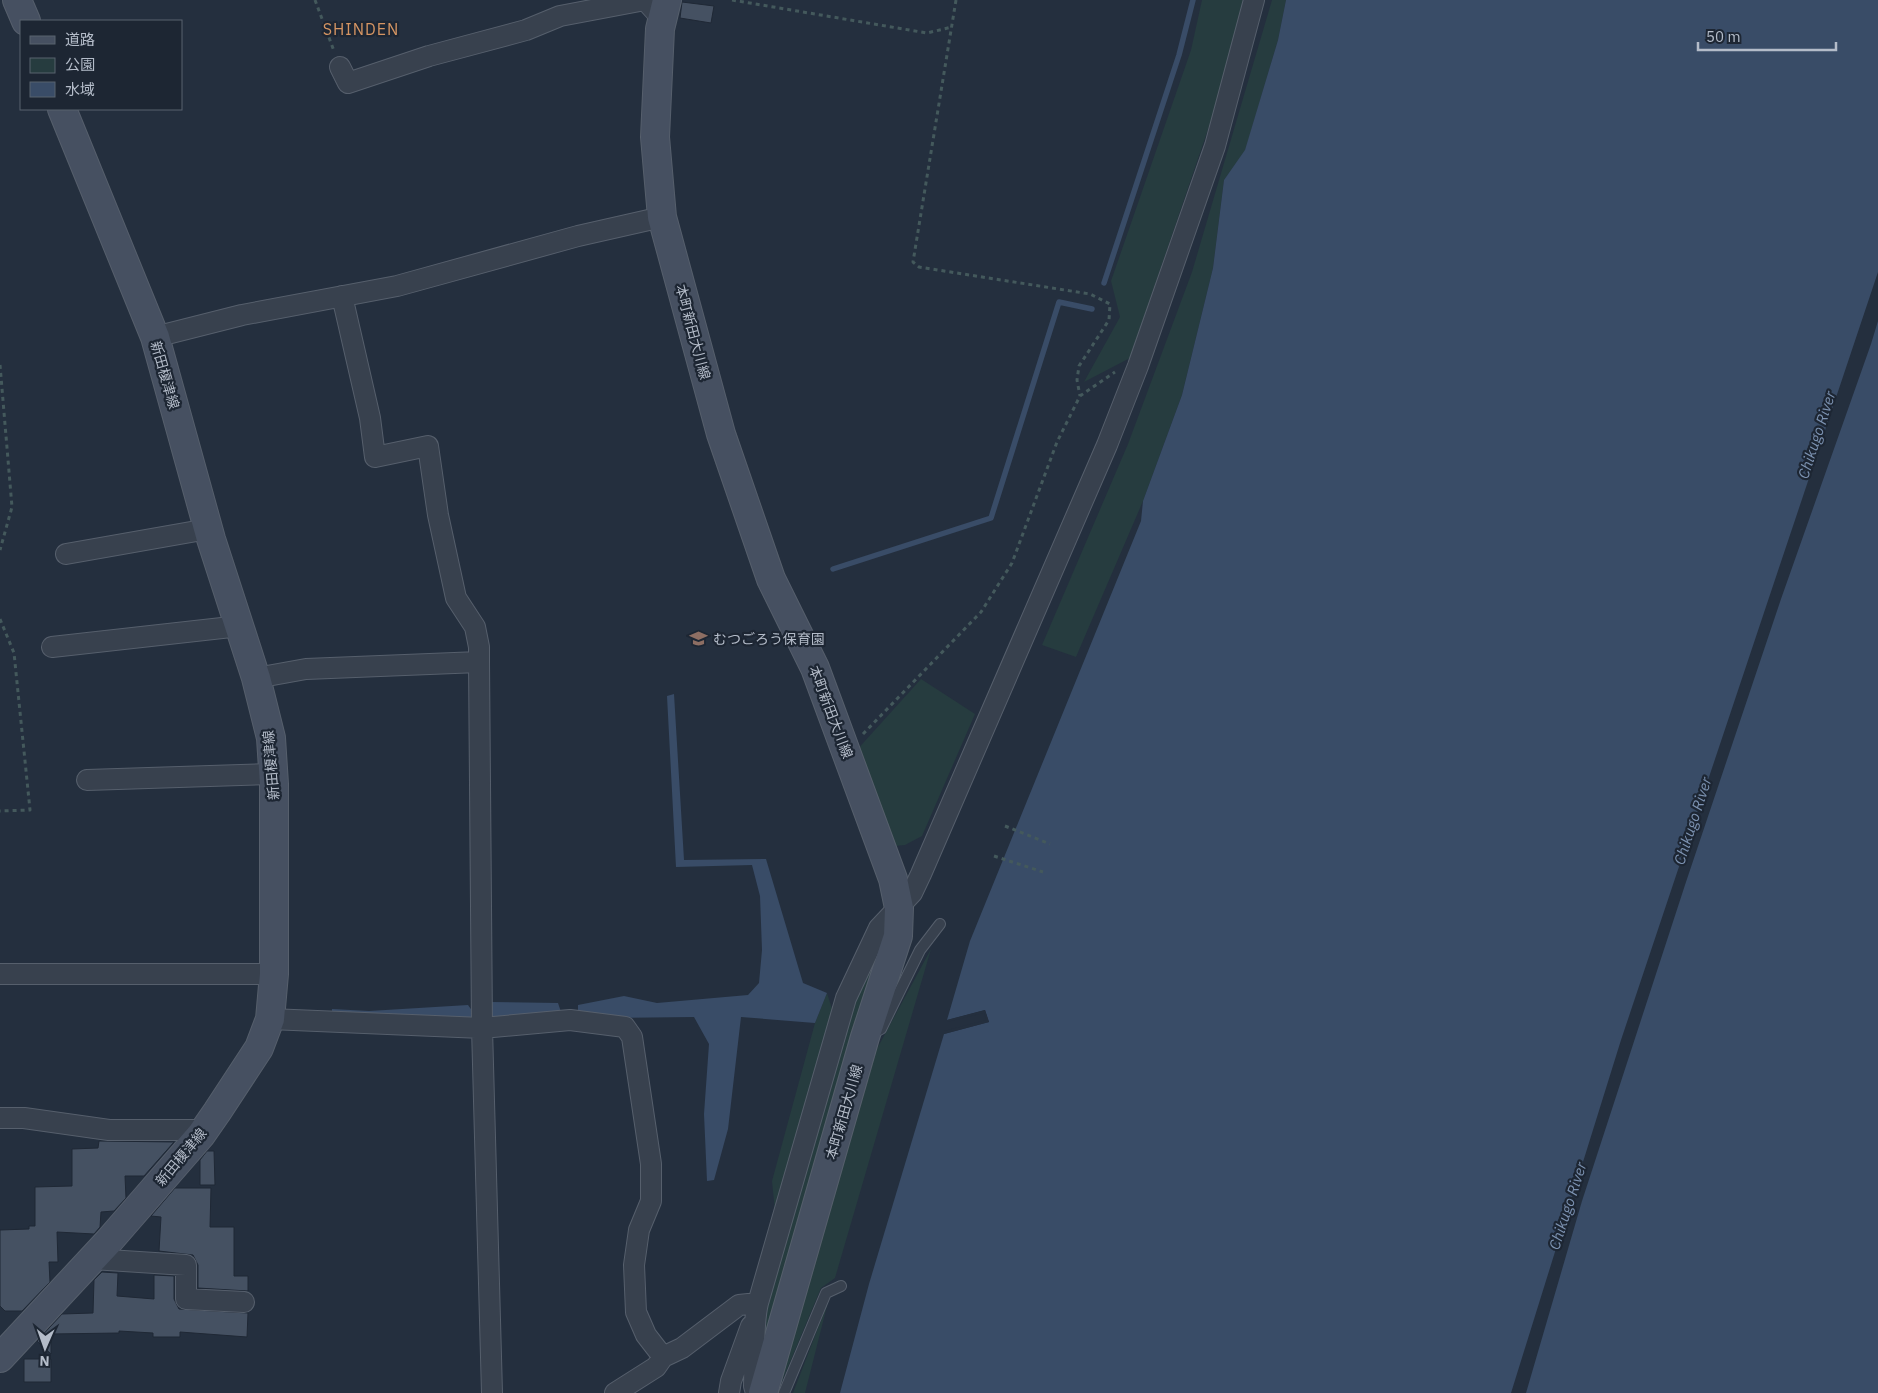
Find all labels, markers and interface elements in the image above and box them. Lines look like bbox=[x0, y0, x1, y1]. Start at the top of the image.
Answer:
district label: SHINDEN bbox=[323, 19, 399, 39]
legend bbox=[20, 20, 182, 110]
scale bar bbox=[1698, 20, 1836, 52]
text: 50 m bbox=[1706, 27, 1741, 46]
text: 道路 bbox=[65, 30, 95, 49]
text: 公園 bbox=[65, 55, 95, 74]
text: 水域 bbox=[65, 80, 95, 99]
street label: 本町新田大川線 bbox=[672, 282, 714, 382]
street label: 新田榎津線 bbox=[147, 339, 183, 411]
water label: Chikugo River bbox=[1793, 388, 1840, 481]
school or university icon: むつごろう保育園 bbox=[689, 629, 709, 649]
place label: むつごろう保育園 bbox=[713, 630, 825, 648]
street label: 本町新田大川線 bbox=[805, 663, 857, 761]
street label: 新田榎津線 bbox=[259, 729, 283, 801]
water label: Chikugo River bbox=[1669, 774, 1716, 867]
street label: 本町新田大川線 bbox=[822, 1062, 866, 1162]
street label: 新田榎津線 bbox=[152, 1124, 210, 1190]
water label: Chikugo River bbox=[1544, 1159, 1591, 1252]
north arrow bbox=[20, 1323, 70, 1373]
text: N bbox=[39, 1352, 50, 1370]

